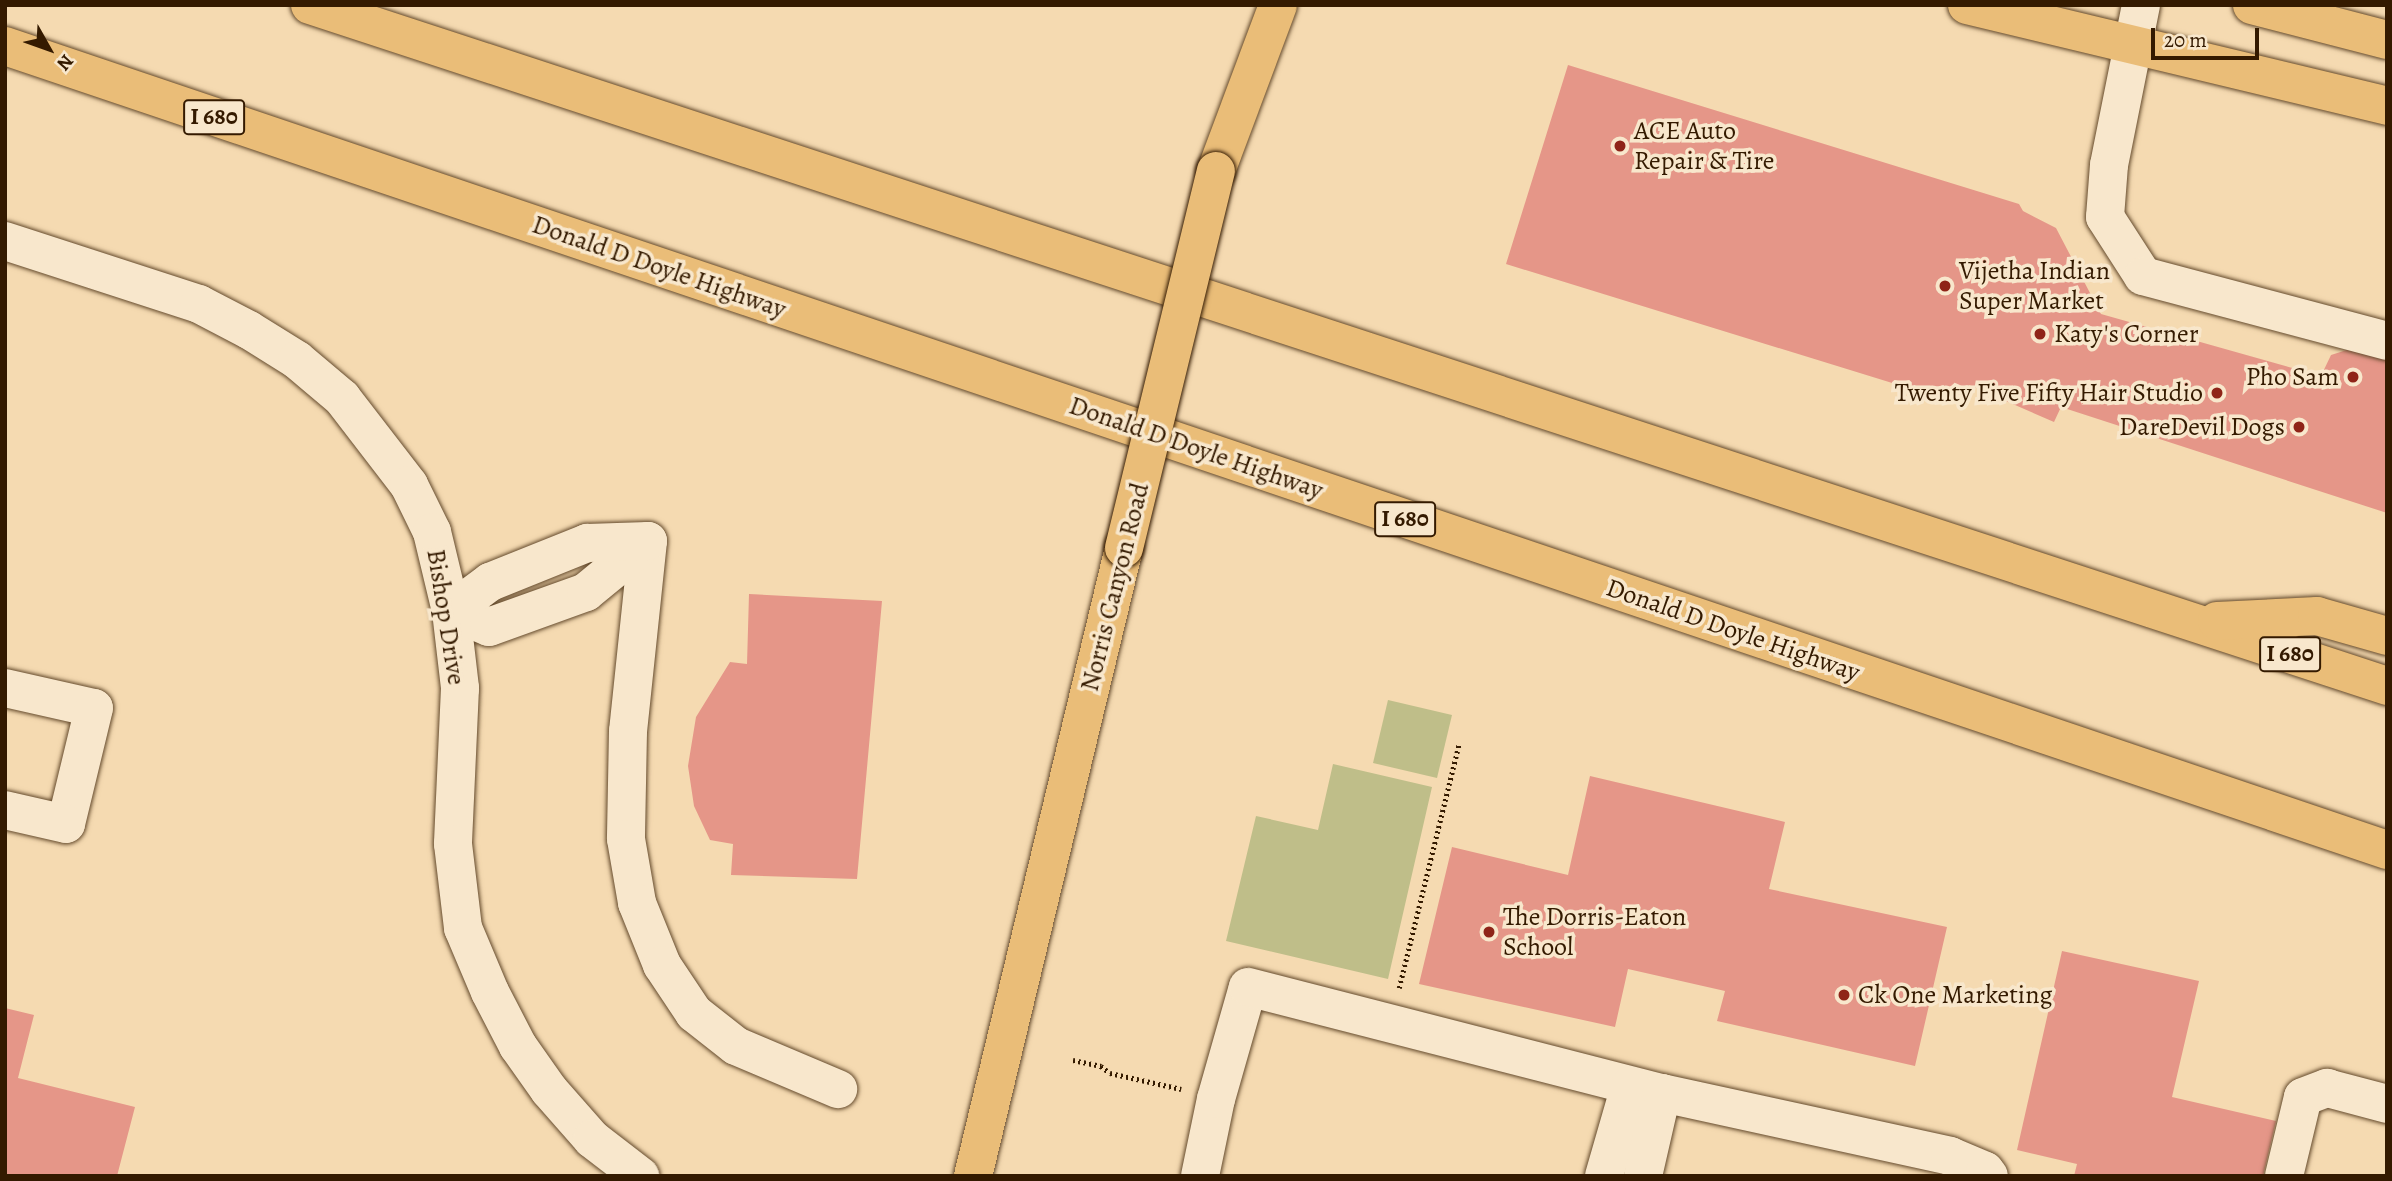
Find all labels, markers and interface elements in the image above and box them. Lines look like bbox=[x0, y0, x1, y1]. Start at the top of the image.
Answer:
north arrow bbox=[14, 14, 84, 84]
scale bar bbox=[2154, 14, 2262, 58]
text: 20 m bbox=[2164, 26, 2207, 54]
text: N bbox=[51, 49, 79, 76]
road number: I 680 bbox=[182, 96, 246, 138]
place label: ACE Auto Repair & Tire bbox=[1634, 115, 1774, 176]
marker: ACE Auto Repair & Tire bbox=[1612, 138, 1628, 154]
street label: Donald D Doyle Highway bbox=[528, 209, 790, 325]
place label: Vijetha Indian Super Market bbox=[1959, 255, 2110, 316]
marker: Vijetha Indian Super Market bbox=[1937, 278, 1953, 294]
place label: Katy's Corner bbox=[2054, 318, 2199, 350]
marker: Katy's Corner bbox=[2032, 326, 2048, 342]
place label: Pho Sam bbox=[2246, 361, 2339, 393]
marker: Pho Sam bbox=[2345, 369, 2361, 385]
place label: Twenty Five Fifty Hair Studio bbox=[1895, 377, 2203, 409]
marker: Twenty Five Fifty Hair Studio bbox=[2209, 385, 2225, 401]
street label: Donald D Doyle Highway bbox=[1065, 390, 1327, 506]
place label: DareDevil Dogs bbox=[2119, 411, 2285, 443]
marker: DareDevil Dogs bbox=[2291, 419, 2307, 435]
street label: Norris Canyon Road bbox=[1074, 480, 1156, 694]
road number: I 680 bbox=[1374, 498, 1436, 540]
street label: Bishop Drive bbox=[420, 547, 472, 687]
street label: Donald D Doyle Highway bbox=[1602, 572, 1864, 688]
road number: I 680 bbox=[2258, 634, 2322, 674]
place label: The Dorris-Eaton School bbox=[1503, 901, 1686, 962]
marker: The Dorris-Eaton School bbox=[1481, 924, 1497, 940]
place label: Ck One Marketing bbox=[1858, 979, 2052, 1011]
marker: Ck One Marketing bbox=[1836, 987, 1852, 1003]

